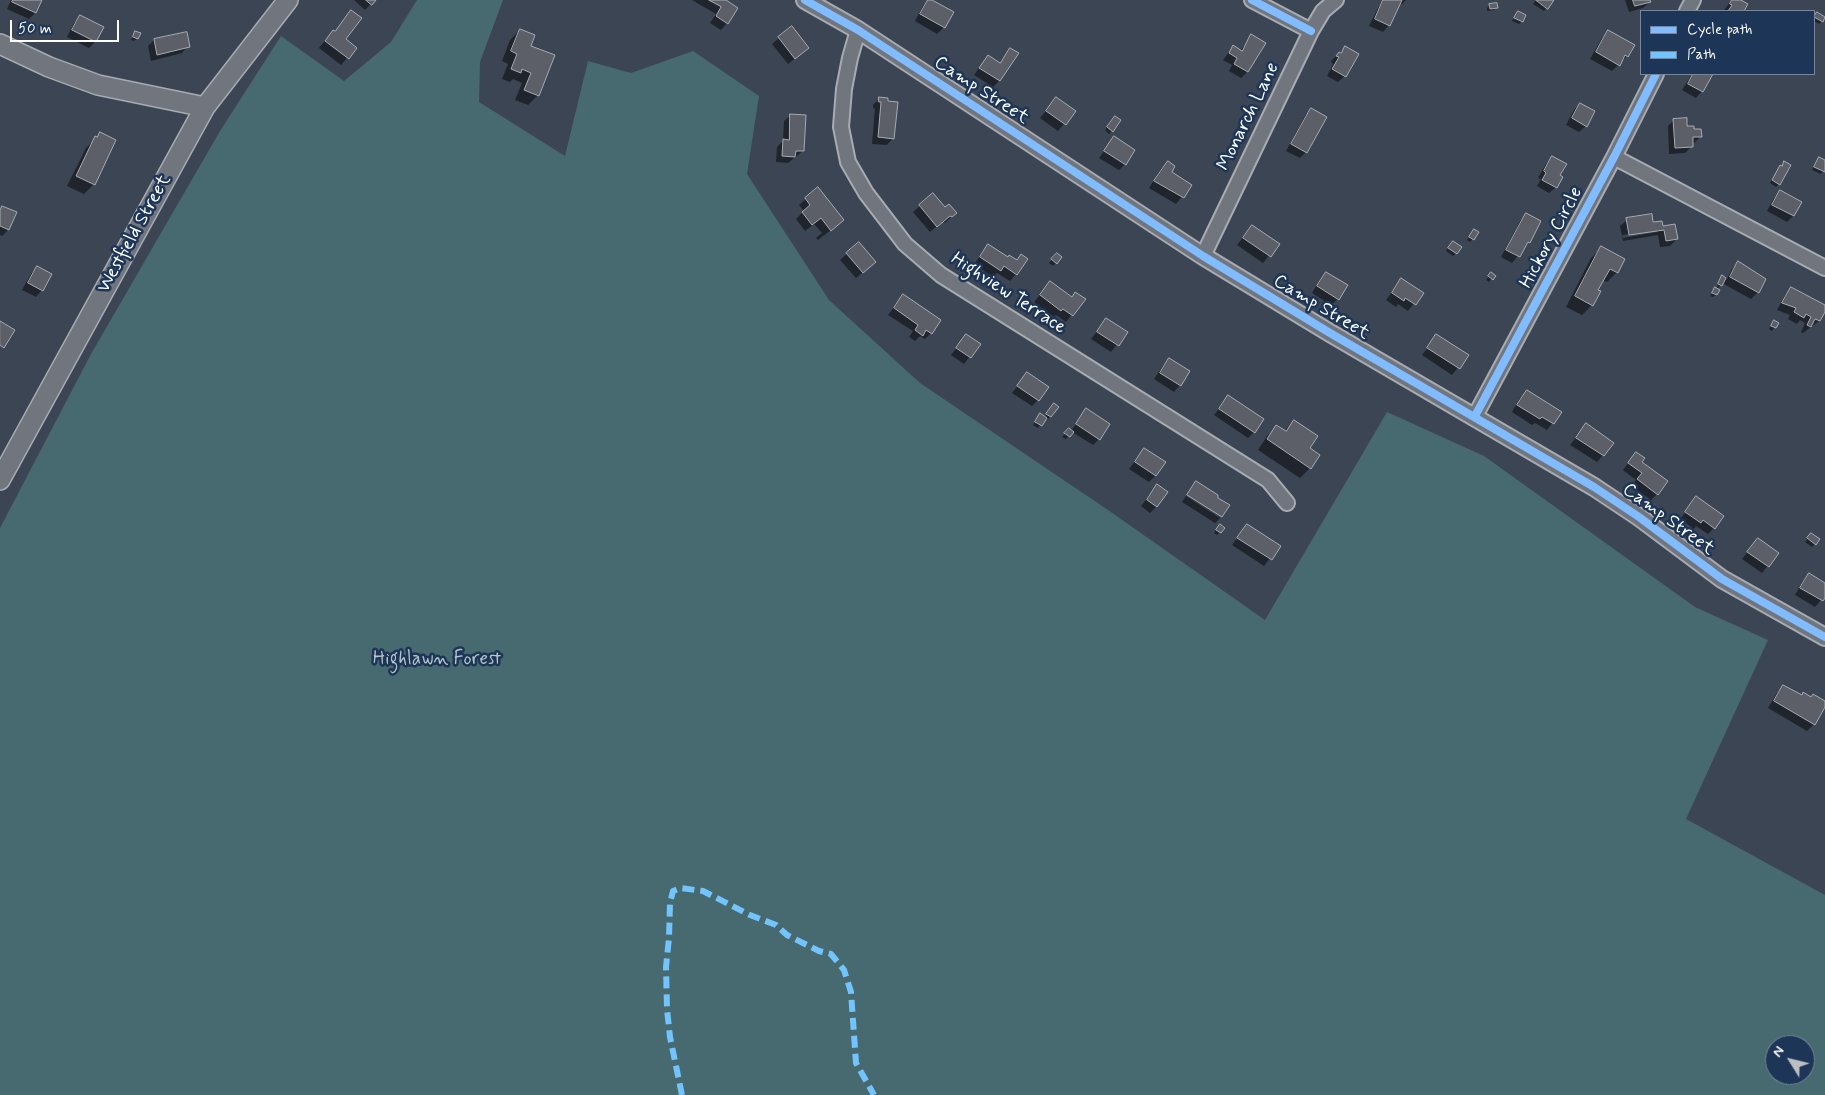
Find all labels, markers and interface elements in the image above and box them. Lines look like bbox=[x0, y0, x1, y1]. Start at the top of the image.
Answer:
scale bar bbox=[12, 10, 121, 42]
legend bbox=[1640, 10, 1815, 75]
text: 50 m bbox=[18, 19, 52, 39]
text: Cycle path bbox=[1687, 20, 1752, 40]
text: Path bbox=[1687, 45, 1716, 65]
street label: Camp Street bbox=[929, 52, 1033, 130]
street label: Monarch Lane bbox=[1213, 59, 1285, 175]
street label: Westfield Street bbox=[93, 171, 177, 297]
street label: Hickory Circle bbox=[1516, 183, 1588, 293]
street label: Highview Terrace bbox=[946, 248, 1070, 340]
street label: Camp Street bbox=[1269, 270, 1373, 346]
street label: Camp Street bbox=[1617, 479, 1719, 561]
park label: Highlawn Forest bbox=[373, 649, 501, 671]
north arrow bbox=[1765, 1035, 1815, 1085]
text: N bbox=[1769, 1043, 1789, 1061]

